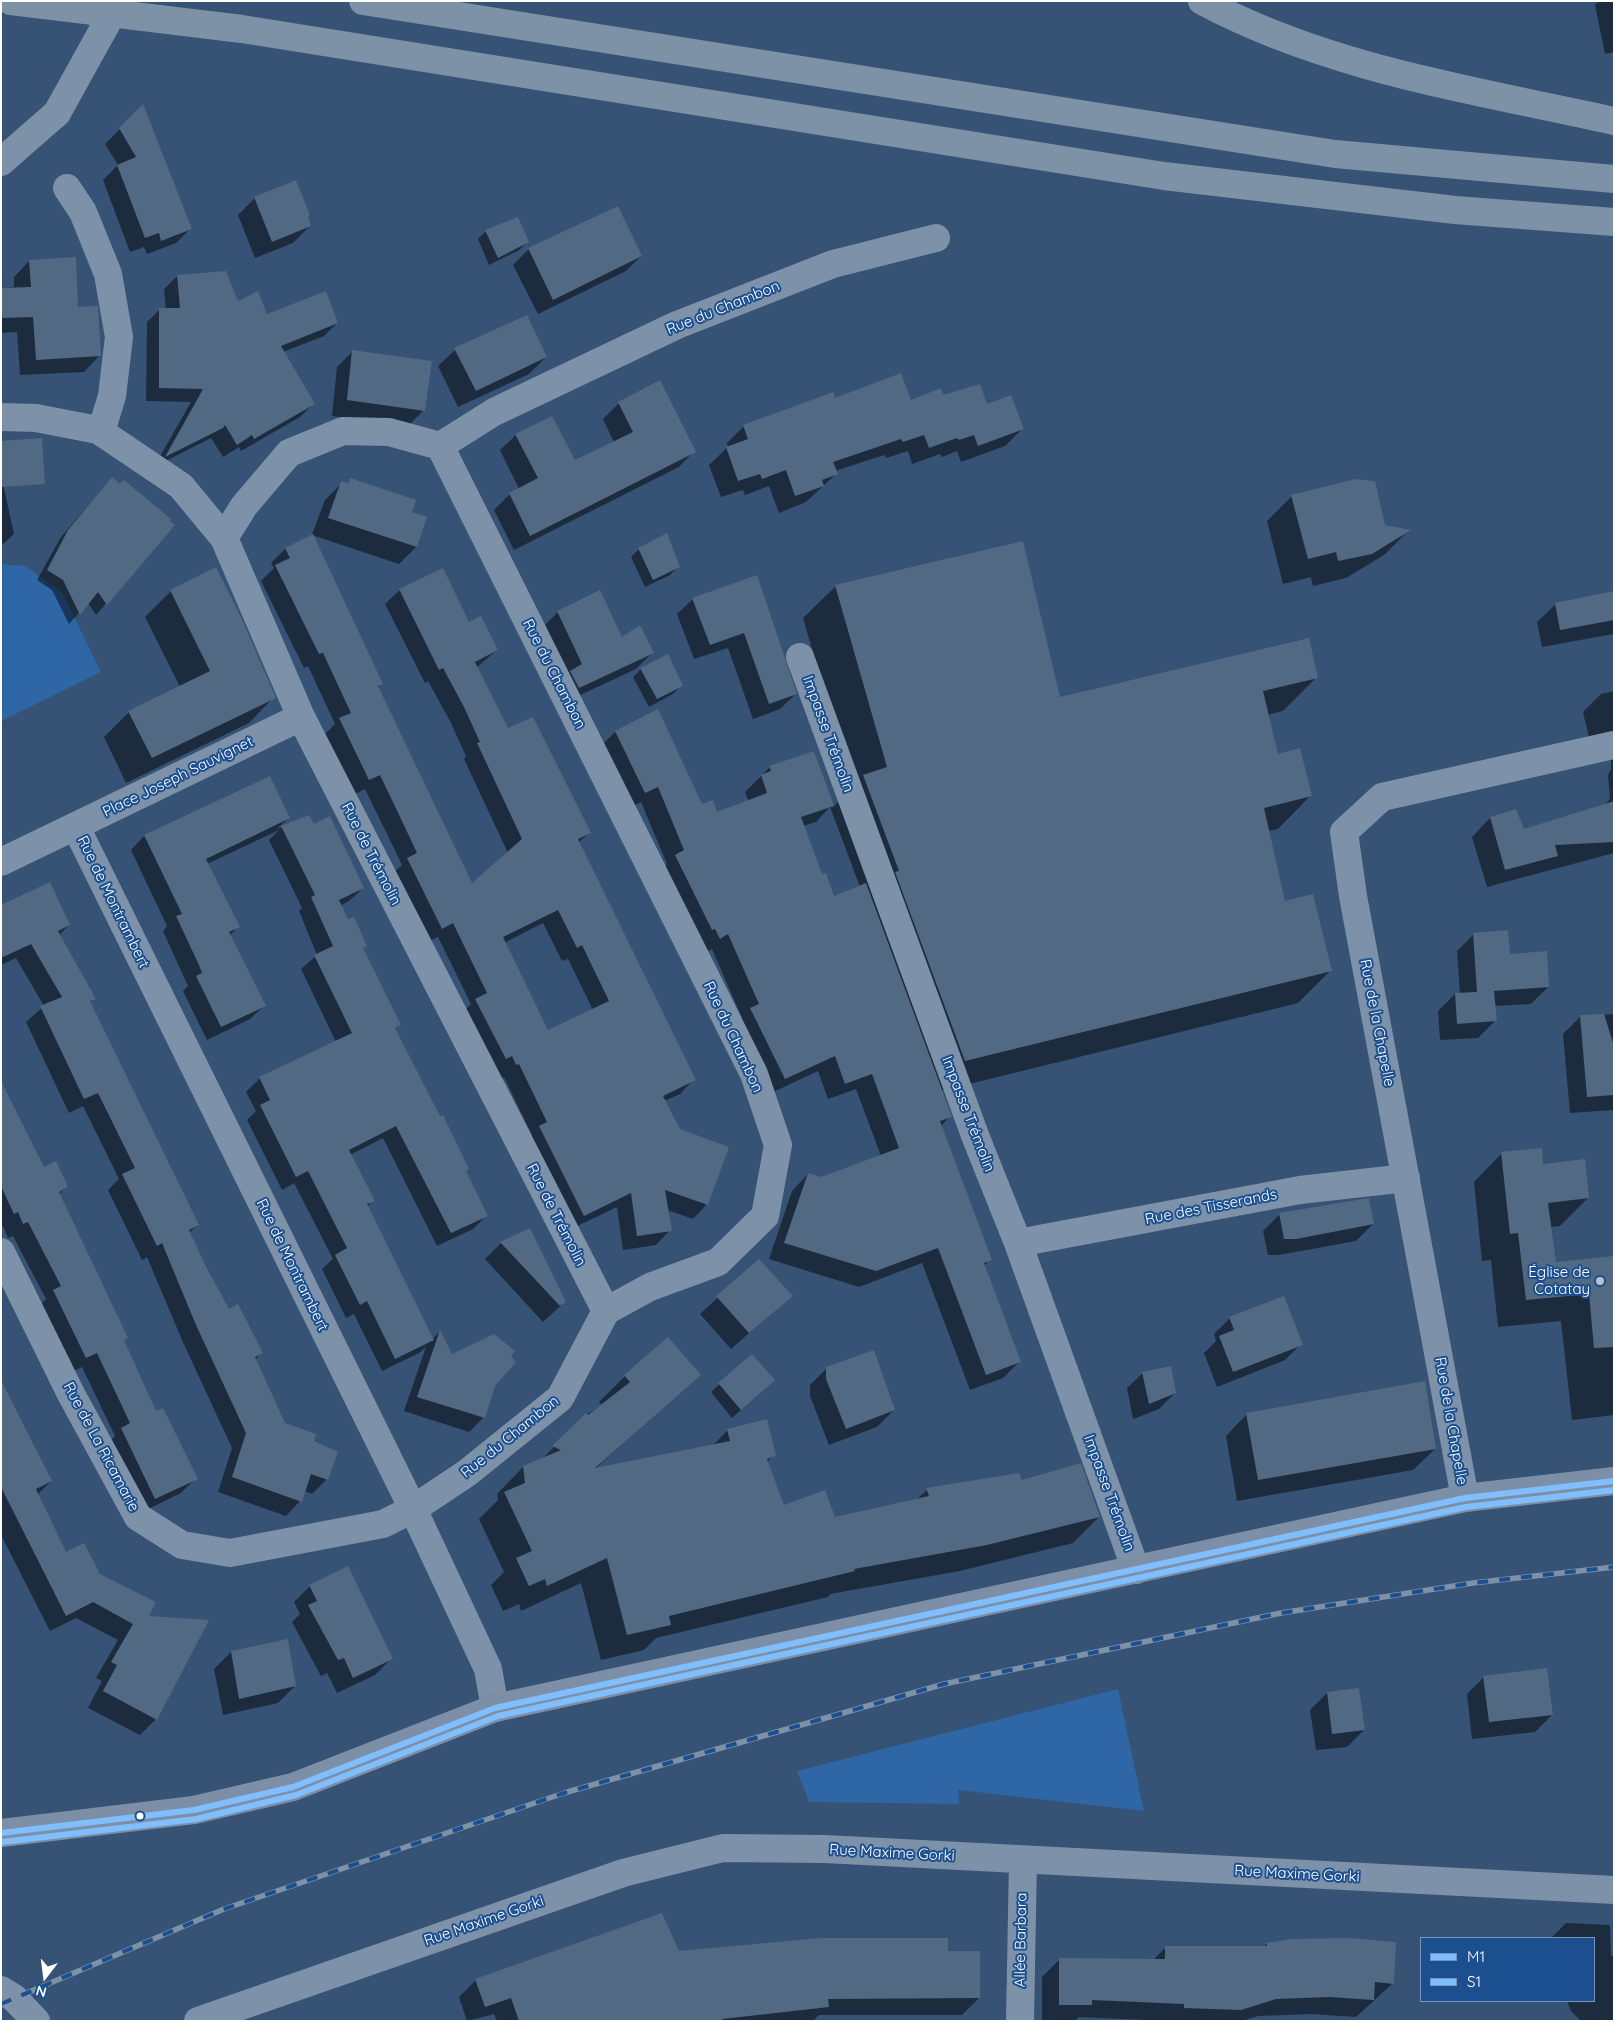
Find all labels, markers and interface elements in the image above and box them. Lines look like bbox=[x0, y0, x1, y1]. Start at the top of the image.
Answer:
street label: Rue du Chambon bbox=[664, 277, 782, 339]
street label: Rue du Chambon bbox=[519, 616, 589, 732]
street label: Impasse Trémolin bbox=[799, 673, 857, 795]
street label: Place Joseph Sauvignet bbox=[100, 733, 256, 821]
street label: Rue de Trémolin bbox=[337, 800, 405, 908]
street label: Rue de Montrambert bbox=[73, 833, 153, 971]
street label: Rue de la Chapelle bbox=[1356, 958, 1398, 1088]
street label: Rue du Chambon bbox=[699, 978, 767, 1096]
street label: Impasse Trémolin bbox=[938, 1054, 998, 1174]
street label: Rue de Trémolin bbox=[522, 1161, 590, 1269]
street label: Rue des Tisserands bbox=[1144, 1185, 1278, 1229]
street label: Rue de Montrambert bbox=[252, 1196, 332, 1334]
place label: Église de Cotatay bbox=[1528, 1263, 1590, 1298]
marker: Église de Cotatay bbox=[1594, 1275, 1606, 1287]
street label: Rue de la Chapelle bbox=[1431, 1356, 1471, 1486]
street label: Rue de La Ricamarie bbox=[59, 1379, 143, 1515]
street label: Rue du Chambon bbox=[457, 1392, 563, 1482]
street label: Impasse Trémolin bbox=[1080, 1432, 1138, 1554]
unlabelled marker bbox=[135, 1811, 145, 1821]
street label: Rue Maxime Gorki bbox=[829, 1841, 955, 1865]
street label: Rue Maxime Gorki bbox=[1234, 1862, 1360, 1886]
street label: Rue Maxime Gorki bbox=[422, 1892, 546, 1950]
street label: Allée Barbara bbox=[1011, 1892, 1031, 1988]
legend bbox=[1420, 1937, 1595, 2002]
text: M1 bbox=[1467, 1947, 1485, 1966]
north arrow bbox=[20, 1952, 70, 2002]
text: S1 bbox=[1467, 1972, 1481, 1991]
text: N bbox=[34, 1981, 48, 2002]

